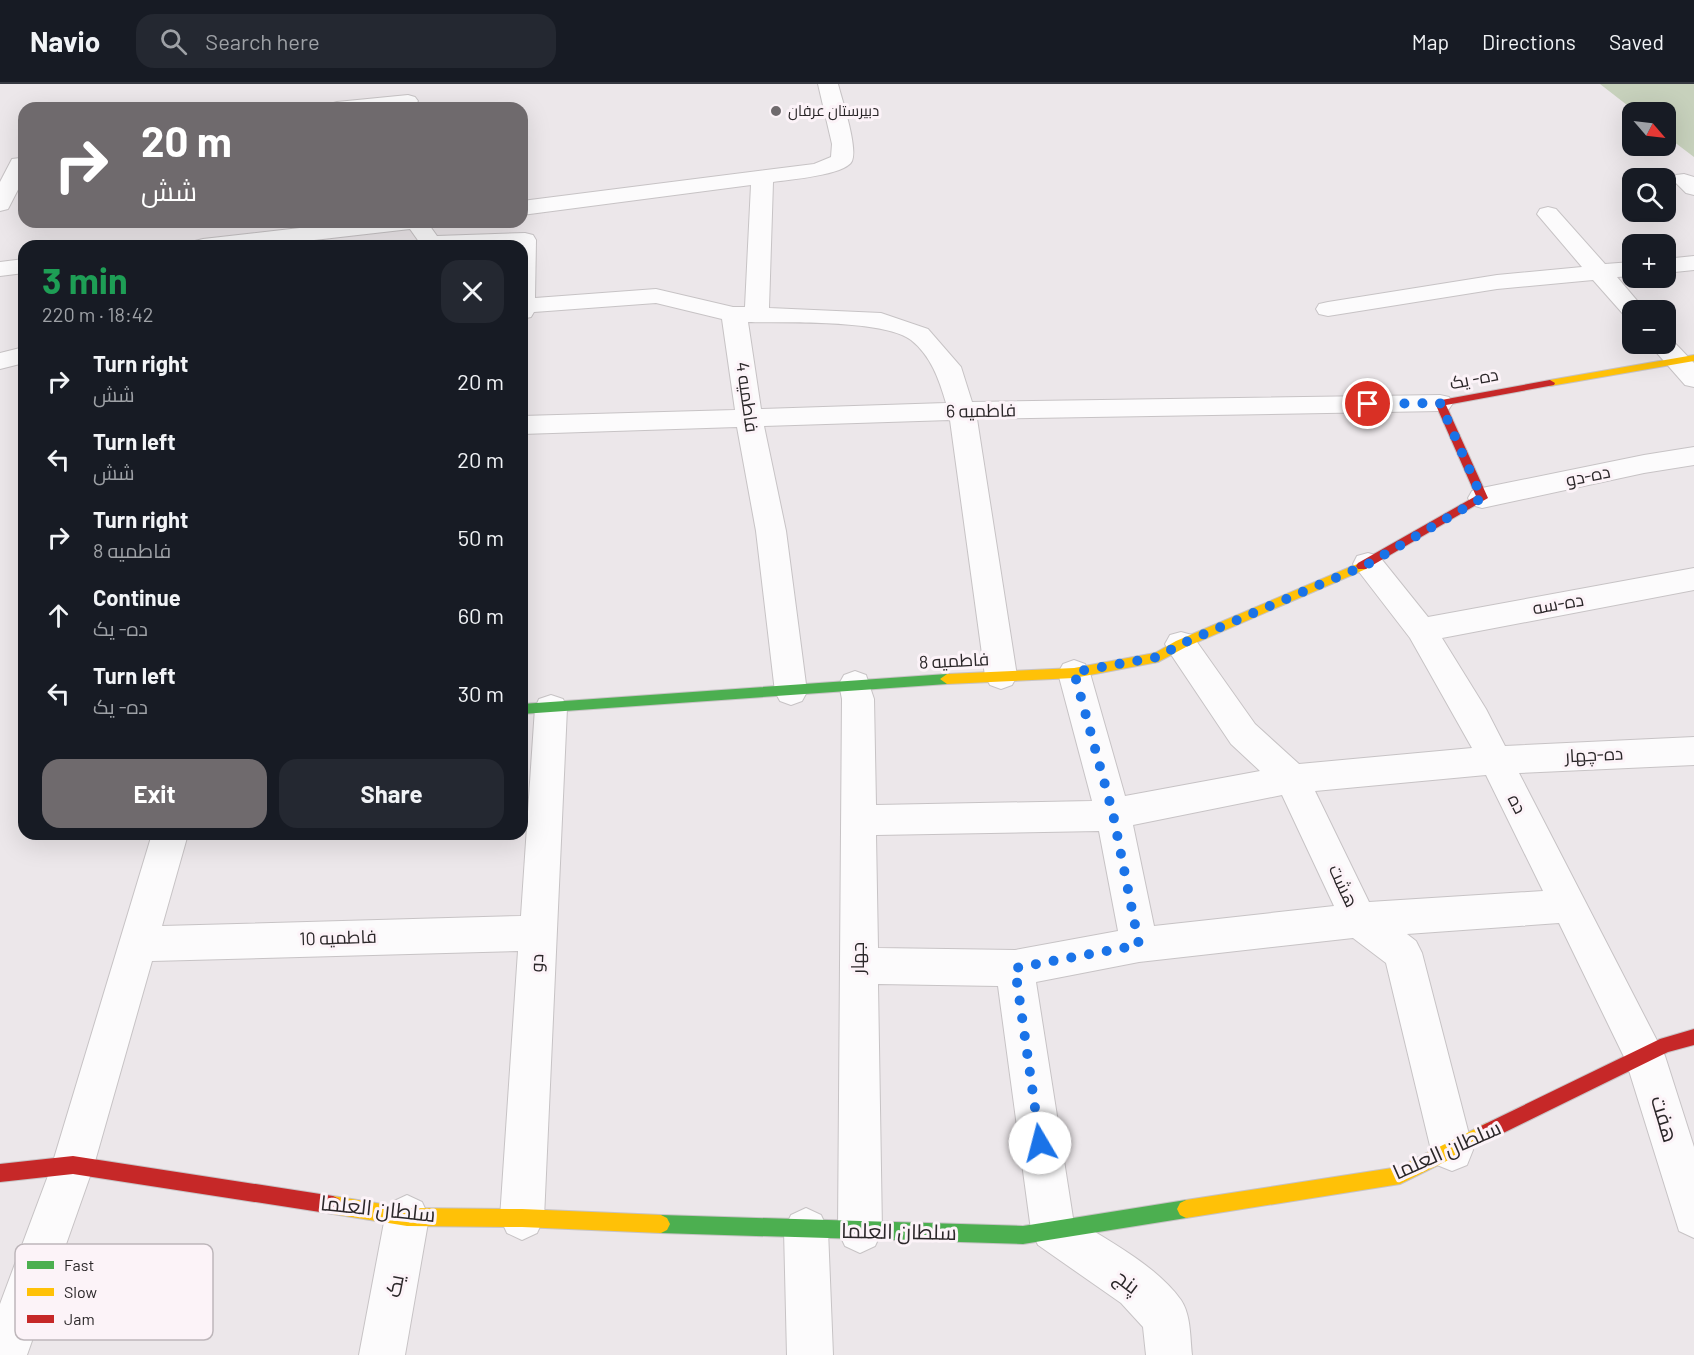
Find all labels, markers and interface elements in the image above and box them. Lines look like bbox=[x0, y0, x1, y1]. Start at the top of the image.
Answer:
search box bbox=[136, 14, 556, 68]
text: Navio bbox=[30, 24, 100, 58]
icon: search bbox=[157, 25, 190, 58]
text: Search here bbox=[205, 28, 320, 54]
text: Map bbox=[1412, 29, 1449, 54]
text: Directions bbox=[1482, 29, 1576, 54]
text: Saved bbox=[1609, 29, 1664, 54]
place label: دبیرستان عرفان bbox=[788, 101, 879, 121]
north arrow bbox=[1622, 102, 1676, 156]
map controls bbox=[1622, 102, 1676, 354]
marker: دبیرستان عرفان bbox=[769, 104, 783, 118]
text: 20 m bbox=[141, 115, 232, 165]
icon: right bbox=[42, 126, 120, 204]
button: search bbox=[1622, 168, 1676, 222]
text: شش bbox=[141, 174, 197, 206]
button: + bbox=[1622, 234, 1676, 288]
text: 3 min bbox=[42, 258, 128, 301]
button: close bbox=[441, 260, 504, 323]
button: − bbox=[1622, 300, 1676, 354]
text: 220 m · 18:42 bbox=[42, 302, 153, 326]
text: Turn right bbox=[93, 350, 188, 376]
street label: فاطمیه 4 bbox=[732, 360, 764, 434]
street label: ده- یک bbox=[1447, 363, 1500, 394]
icon: right bbox=[42, 365, 75, 398]
text: 20 m bbox=[457, 368, 504, 394]
pin bbox=[1342, 378, 1393, 429]
text: شش bbox=[93, 382, 134, 406]
icon: arrive bbox=[1351, 387, 1384, 420]
street label: فاطمیه 6 bbox=[946, 398, 1016, 422]
text: Turn left bbox=[93, 428, 176, 454]
icon: left bbox=[42, 443, 75, 476]
text: 20 m bbox=[457, 446, 504, 472]
text: شش bbox=[93, 460, 134, 484]
street label: ده-دو bbox=[1564, 460, 1612, 491]
text: Turn right bbox=[93, 506, 188, 532]
icon: right bbox=[42, 521, 75, 554]
text: 50 m bbox=[458, 524, 504, 550]
text: فاطمیه 8 bbox=[93, 538, 171, 562]
text: Continue bbox=[93, 584, 181, 610]
street label: ده-سه bbox=[1531, 588, 1585, 618]
icon: ahead bbox=[42, 599, 75, 632]
text: 60 m bbox=[458, 602, 504, 628]
text: ده- یک bbox=[93, 616, 148, 640]
street label: فاطمیه 8 bbox=[918, 647, 990, 673]
text: Turn left bbox=[93, 662, 176, 688]
icon: left bbox=[42, 677, 75, 710]
text: 30 m bbox=[458, 680, 504, 706]
text: ده- یک bbox=[93, 694, 148, 718]
street label: ده-چهار bbox=[1563, 741, 1624, 769]
button: Exit bbox=[42, 759, 267, 828]
button: Share bbox=[279, 759, 504, 828]
street label: ده bbox=[1504, 790, 1532, 817]
street label: هشت bbox=[1325, 861, 1363, 910]
street label: فاطمیه 10 bbox=[299, 925, 377, 949]
street label: جهار bbox=[846, 942, 869, 975]
street label: دو bbox=[525, 953, 548, 973]
street label: هفت bbox=[1647, 1092, 1684, 1145]
position arrow bbox=[1008, 1111, 1072, 1175]
street label: سلطان العلما bbox=[1389, 1114, 1505, 1185]
street label: سلطان العلما bbox=[319, 1189, 437, 1228]
street label: سلطان العلما bbox=[841, 1217, 957, 1246]
legend bbox=[15, 1244, 213, 1340]
text: Fast bbox=[64, 1255, 94, 1274]
street label: پنج bbox=[1109, 1263, 1146, 1301]
street label: یک bbox=[379, 1272, 408, 1299]
text: Slow bbox=[64, 1282, 97, 1301]
text: Jam bbox=[64, 1309, 95, 1328]

